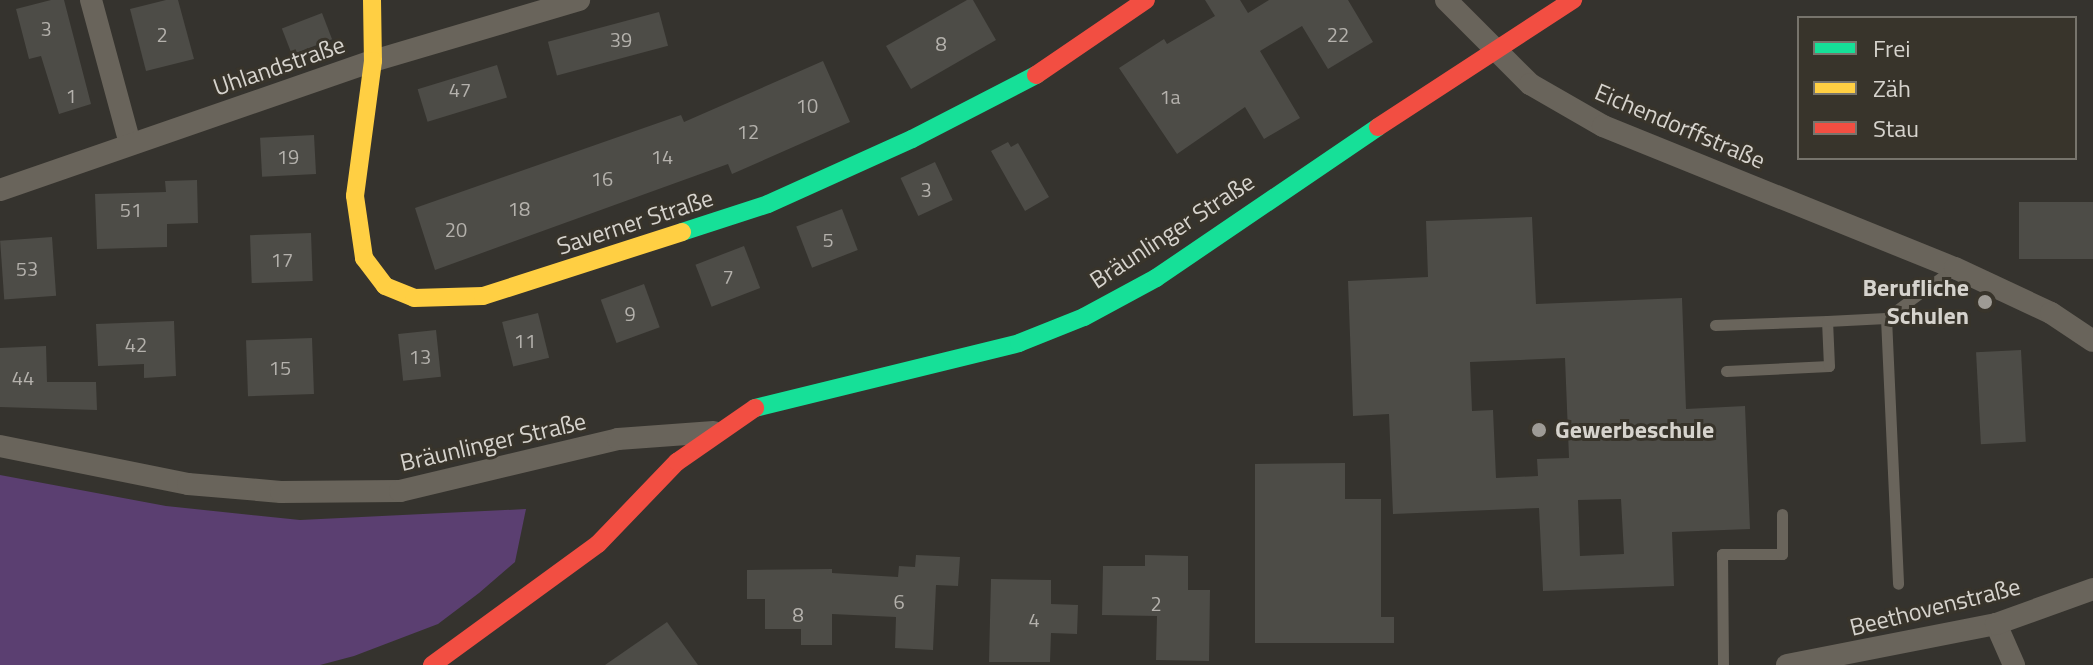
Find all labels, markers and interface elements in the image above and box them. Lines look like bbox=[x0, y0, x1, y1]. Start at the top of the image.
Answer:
house number: 3 bbox=[40, 16, 52, 40]
legend bbox=[1797, 16, 2077, 160]
house number: 2 bbox=[156, 22, 168, 46]
house number: 22 bbox=[1327, 22, 1349, 46]
house number: 39 bbox=[610, 27, 632, 51]
street label: Uhlandstraße bbox=[209, 30, 349, 102]
text: Frei bbox=[1873, 30, 1911, 66]
house number: 8 bbox=[935, 31, 947, 55]
text: Zäh bbox=[1873, 70, 1911, 106]
house number: 47 bbox=[449, 77, 471, 101]
street label: Eichendorffstraße bbox=[1590, 77, 1770, 175]
house number: 1 bbox=[65, 83, 77, 107]
house number: 1a bbox=[1159, 84, 1181, 108]
house number: 10 bbox=[796, 93, 818, 117]
text: Stau bbox=[1873, 110, 1919, 146]
house number: 12 bbox=[737, 119, 759, 143]
house number: 19 bbox=[277, 144, 299, 168]
house number: 14 bbox=[651, 144, 673, 168]
house number: 16 bbox=[591, 166, 613, 190]
street label: Bräunlinger Straße bbox=[1085, 167, 1259, 295]
house number: 3 bbox=[920, 177, 932, 201]
street label: Saverner Straße bbox=[553, 183, 717, 261]
house number: 18 bbox=[508, 196, 530, 220]
house number: 51 bbox=[120, 197, 142, 221]
house number: 20 bbox=[445, 217, 467, 241]
house number: 5 bbox=[822, 227, 834, 251]
house number: 17 bbox=[271, 247, 293, 271]
house number: 53 bbox=[16, 256, 38, 280]
house number: 7 bbox=[722, 264, 734, 288]
place label: Berufliche Schulen bbox=[1862, 274, 1969, 330]
marker: Berufliche Schulen bbox=[1976, 293, 1994, 311]
house number: 9 bbox=[624, 301, 636, 325]
house number: 11 bbox=[514, 328, 536, 352]
house number: 42 bbox=[125, 332, 147, 356]
house number: 13 bbox=[409, 344, 431, 368]
house number: 15 bbox=[269, 355, 291, 379]
house number: 44 bbox=[12, 365, 34, 389]
street label: Bräunlinger Straße bbox=[397, 407, 589, 477]
place label: Gewerbeschule bbox=[1555, 416, 1714, 444]
marker: Gewerbeschule bbox=[1530, 421, 1548, 439]
street label: Beethovenstraße bbox=[1847, 572, 2023, 642]
house number: 6 bbox=[893, 589, 905, 613]
house number: 2 bbox=[1150, 591, 1162, 615]
house number: 8 bbox=[792, 602, 804, 626]
house number: 4 bbox=[1028, 607, 1040, 631]

